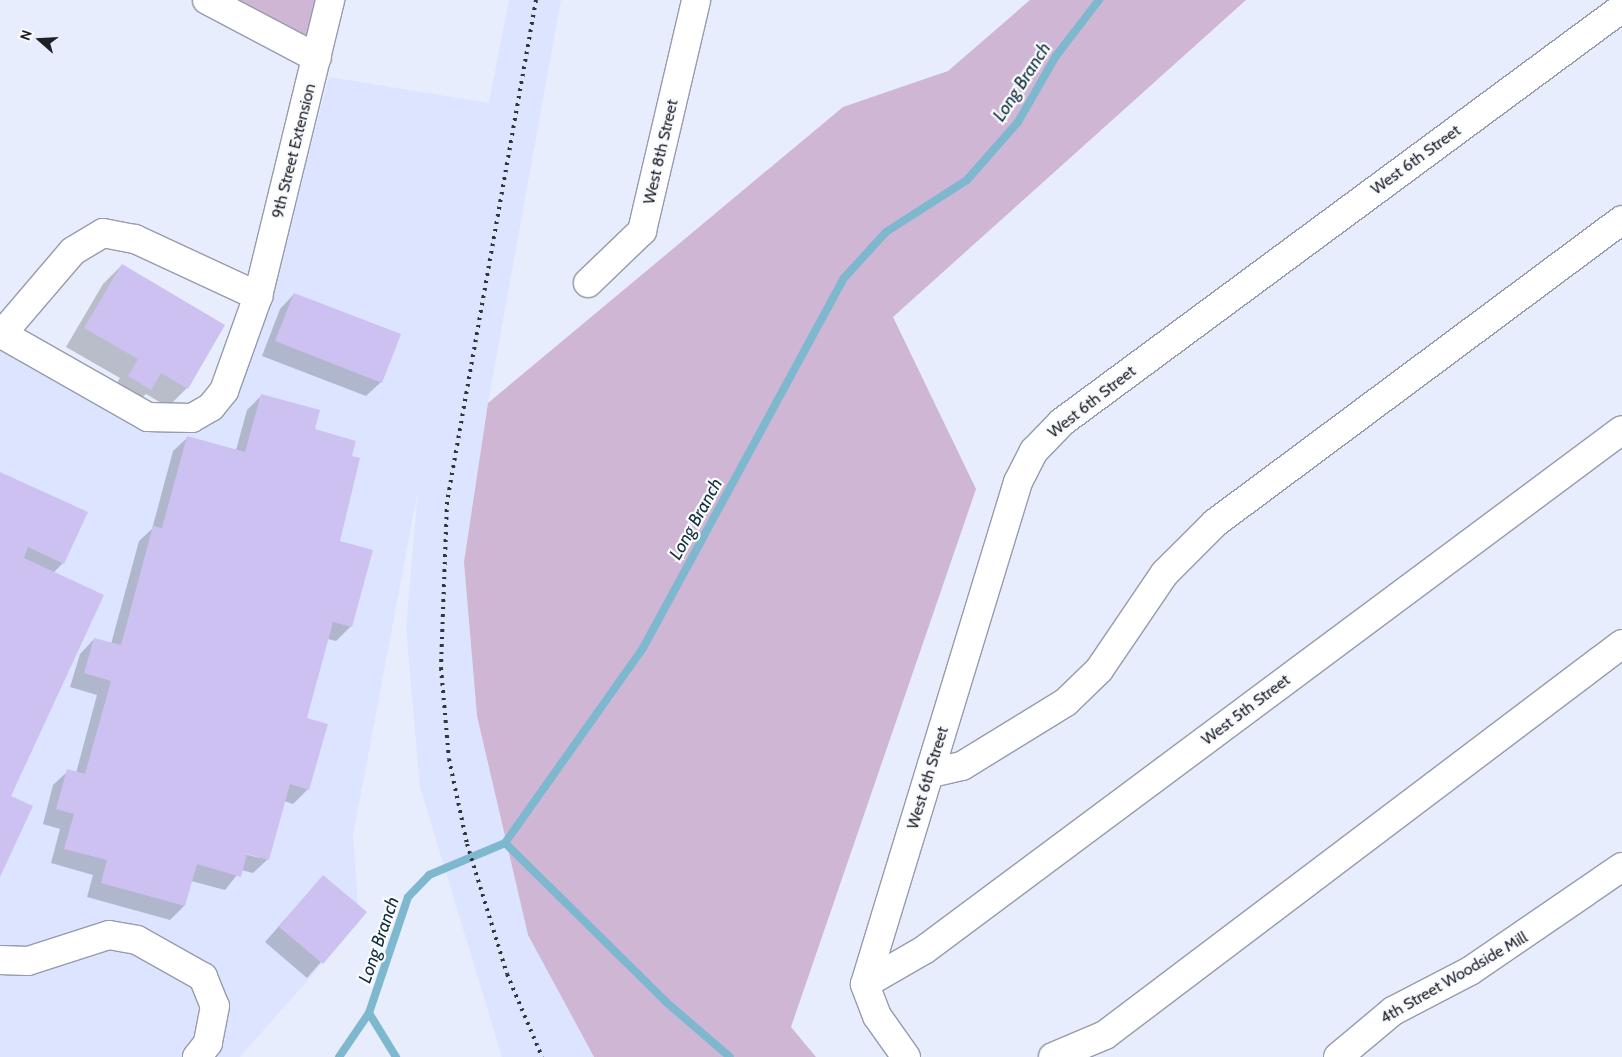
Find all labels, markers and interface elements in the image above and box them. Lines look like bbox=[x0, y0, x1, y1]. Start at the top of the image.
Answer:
north arrow bbox=[15, 15, 65, 65]
text: N bbox=[16, 28, 36, 43]
water label: Long Branch bbox=[989, 39, 1055, 125]
street label: 9th Street Extension bbox=[268, 82, 320, 220]
street label: West 8th Street bbox=[640, 98, 682, 206]
street label: West 6th Street bbox=[1367, 121, 1465, 199]
street label: West 6th Street bbox=[1044, 362, 1140, 442]
water label: Long Branch bbox=[665, 475, 727, 563]
street label: West 5th Street bbox=[1198, 671, 1294, 749]
street label: West 6th Street bbox=[903, 724, 953, 832]
water label: Long Branch bbox=[354, 894, 404, 986]
street label: 4th Street Woodside Mill bbox=[1377, 928, 1531, 1028]

